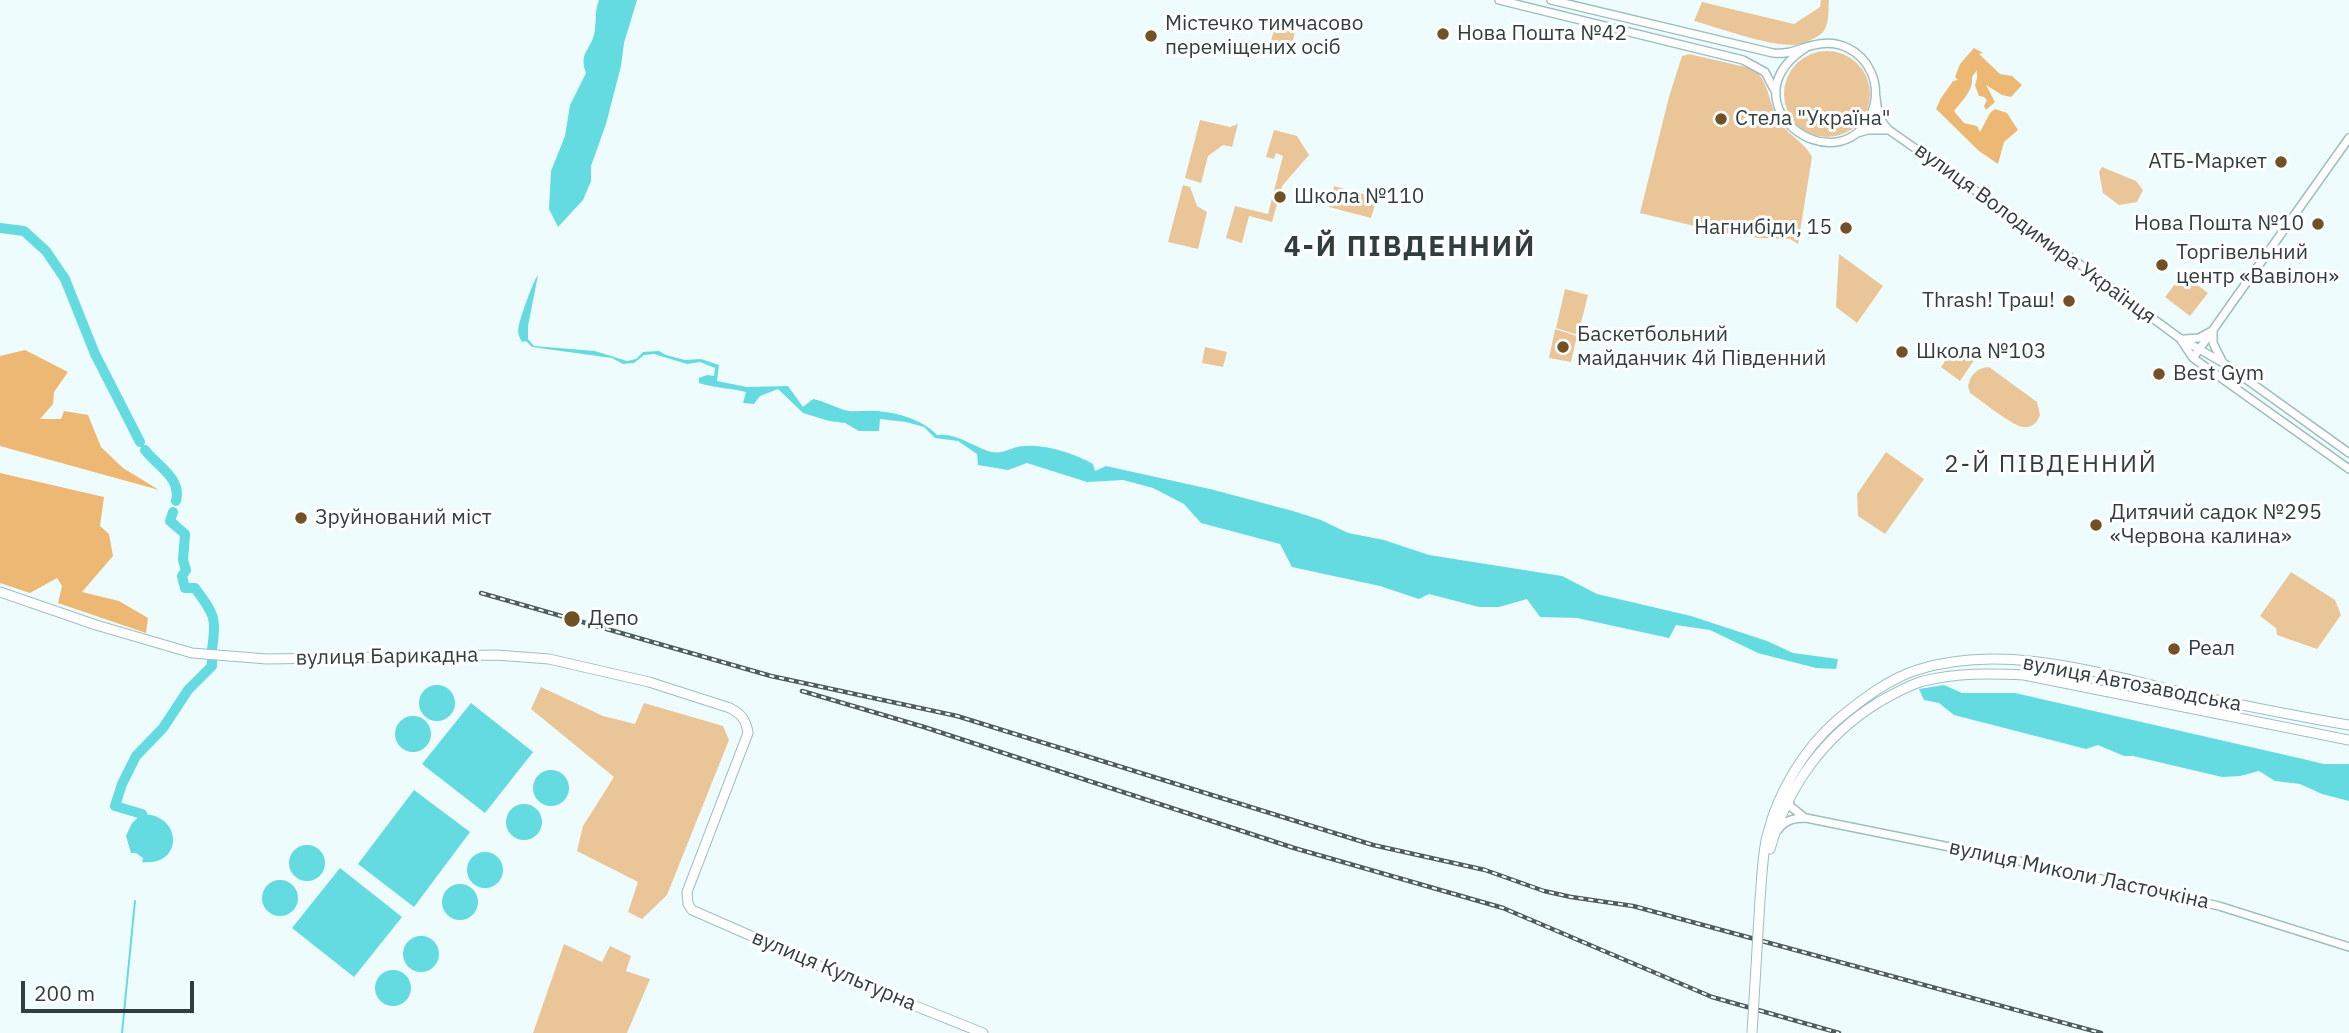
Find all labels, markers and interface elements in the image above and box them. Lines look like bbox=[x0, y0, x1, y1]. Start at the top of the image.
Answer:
place label: Містечко тимчасово переміщених осіб bbox=[1165, 11, 1363, 61]
place label: Нова Пошта №42 bbox=[1457, 21, 1627, 47]
marker: Нова Пошта №42 bbox=[1435, 26, 1451, 42]
marker: Містечко тимчасово переміщених осіб bbox=[1143, 28, 1159, 44]
place label: Стела "Україна" bbox=[1735, 106, 1891, 132]
marker: Стела "Україна" bbox=[1713, 111, 1729, 127]
street label: вулиця Володимира Українця bbox=[1909, 138, 2161, 330]
place label: АТБ-Маркет bbox=[2148, 149, 2267, 175]
marker: АТБ-Маркет bbox=[2273, 154, 2289, 170]
place label: Школа №110 bbox=[1294, 184, 1424, 210]
marker: Школа №110 bbox=[1272, 189, 1288, 205]
place label: Нова Пошта №10 bbox=[2134, 211, 2304, 237]
place label: Нагнибіди, 15 bbox=[1694, 215, 1832, 241]
marker: Нова Пошта №10 bbox=[2310, 216, 2326, 232]
marker: Нагнибіди, 15 bbox=[1838, 220, 1854, 236]
district label: 4-Й ПІВДЕННИЙ bbox=[1285, 231, 1535, 265]
place label: Торгівельний центр «Вавілон» bbox=[2176, 240, 2339, 290]
marker: Торгівельний центр «Вавілон» bbox=[2154, 257, 2170, 273]
place label: Thrash! Траш! bbox=[1922, 288, 2055, 314]
marker: Thrash! Траш! bbox=[2061, 293, 2077, 309]
place label: Баскетбольний майданчик 4й Південний bbox=[1577, 322, 1826, 372]
marker: Баскетбольний майданчик 4й Південний bbox=[1555, 339, 1571, 355]
place label: Школа №103 bbox=[1916, 339, 2046, 365]
marker: Школа №103 bbox=[1894, 344, 1910, 360]
place label: Best Gym bbox=[2173, 361, 2264, 387]
marker: Best Gym bbox=[2151, 366, 2167, 382]
district label: 2-Й ПІВДЕННИЙ bbox=[1946, 451, 2156, 479]
place label: Дитячий садок №295 «Червона калина» bbox=[2110, 500, 2322, 550]
place label: Зруйнований міст bbox=[315, 505, 492, 531]
marker: Зруйнований міст bbox=[293, 510, 309, 526]
marker: Дитячий садок №295 «Червона калина» bbox=[2088, 517, 2104, 533]
place label: Депо bbox=[588, 606, 638, 632]
marker: Депо bbox=[562, 609, 582, 629]
place label: Реал bbox=[2188, 636, 2235, 662]
marker: Реал bbox=[2166, 641, 2182, 657]
street label: вулиця Барикадна bbox=[295, 643, 479, 671]
street label: вулиця Автозаводська bbox=[2020, 650, 2244, 718]
street label: вулиця Миколи Ласточкіна bbox=[1947, 835, 2211, 915]
street label: вулиця Культурна bbox=[748, 925, 920, 1017]
scale bar bbox=[24, 967, 198, 1011]
text: 200 m bbox=[34, 979, 95, 1007]

